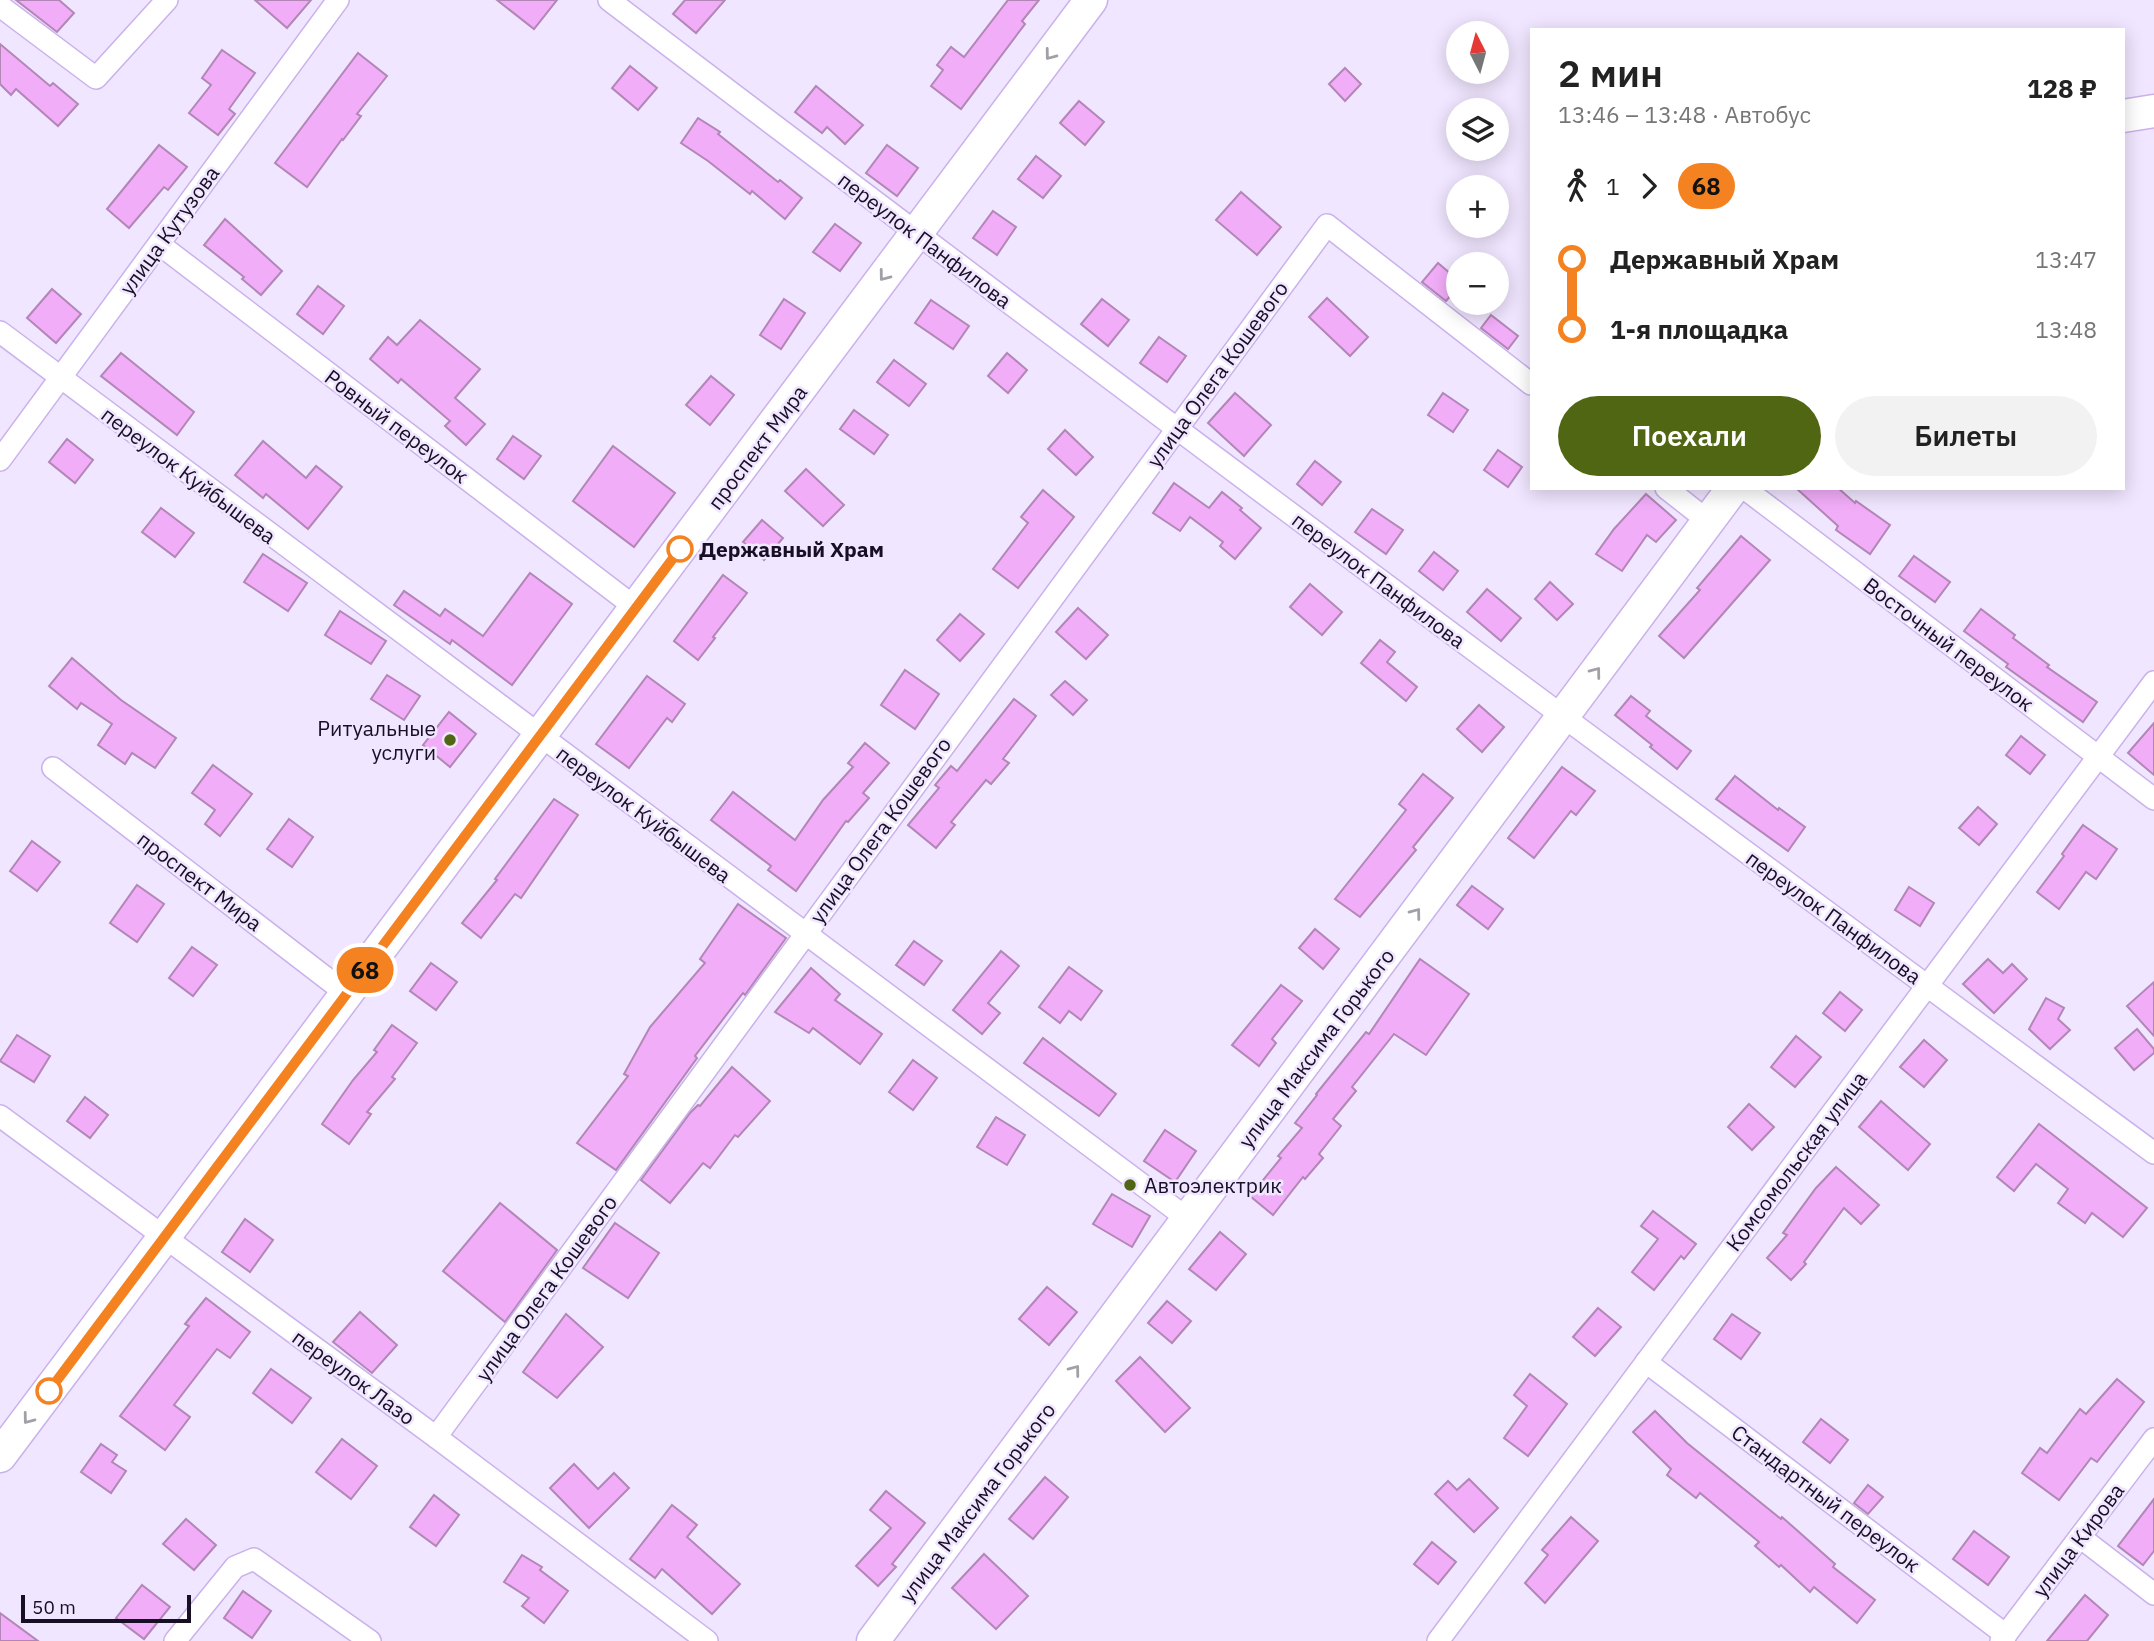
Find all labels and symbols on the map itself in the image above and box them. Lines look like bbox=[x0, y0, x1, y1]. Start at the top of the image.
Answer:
north arrow bbox=[1446, 21, 1508, 84]
one-way arrow bbox=[1045, 47, 1058, 60]
street label: улица Кутузова bbox=[113, 160, 225, 300]
street label: переулок Панфилова bbox=[833, 166, 1017, 314]
one-way arrow bbox=[880, 269, 893, 281]
street label: улица Олега Кошевого bbox=[1140, 275, 1294, 473]
street label: Ровный переулок bbox=[319, 363, 475, 489]
street label: проспект Мира bbox=[701, 379, 813, 515]
street label: переулок Куйбышева bbox=[96, 400, 282, 550]
street label: переулок Панфилова bbox=[1287, 506, 1471, 654]
place label: Державный Храм bbox=[699, 535, 884, 563]
marker: Державный Храм bbox=[667, 536, 693, 562]
street label: Восточный переулок bbox=[1858, 571, 2040, 717]
one-way arrow bbox=[1588, 667, 1601, 680]
place label: Ритуальные услуги bbox=[317, 714, 436, 766]
street label: улица Олега Кошевого bbox=[803, 731, 957, 929]
marker: Ритуальные услуги bbox=[442, 732, 458, 748]
street label: переулок Куйбышева bbox=[551, 739, 737, 889]
street label: проспект Мира bbox=[132, 825, 268, 937]
street label: переулок Панфилова bbox=[1741, 844, 1927, 990]
one-way arrow bbox=[1408, 908, 1421, 921]
street label: улица Максима Горького bbox=[1232, 943, 1400, 1153]
line badge: 68 bbox=[334, 947, 396, 993]
street label: Комсомольская улица bbox=[1719, 1065, 1873, 1257]
place label: Автоэлектрик bbox=[1144, 1171, 1282, 1199]
marker: Автоэлектрик bbox=[1122, 1177, 1138, 1193]
street label: улица Олега Кошевого bbox=[469, 1189, 623, 1387]
street label: переулок Лазо bbox=[287, 1323, 421, 1431]
one-way arrow bbox=[1067, 1365, 1079, 1378]
unlabelled marker bbox=[36, 1378, 62, 1404]
street label: улица Максима Горького bbox=[893, 1397, 1061, 1607]
one-way arrow bbox=[24, 1411, 36, 1424]
street label: Стандартный переулок bbox=[1726, 1418, 1926, 1578]
street label: улица Кирова bbox=[2026, 1477, 2130, 1603]
scale bar bbox=[21, 1592, 191, 1624]

